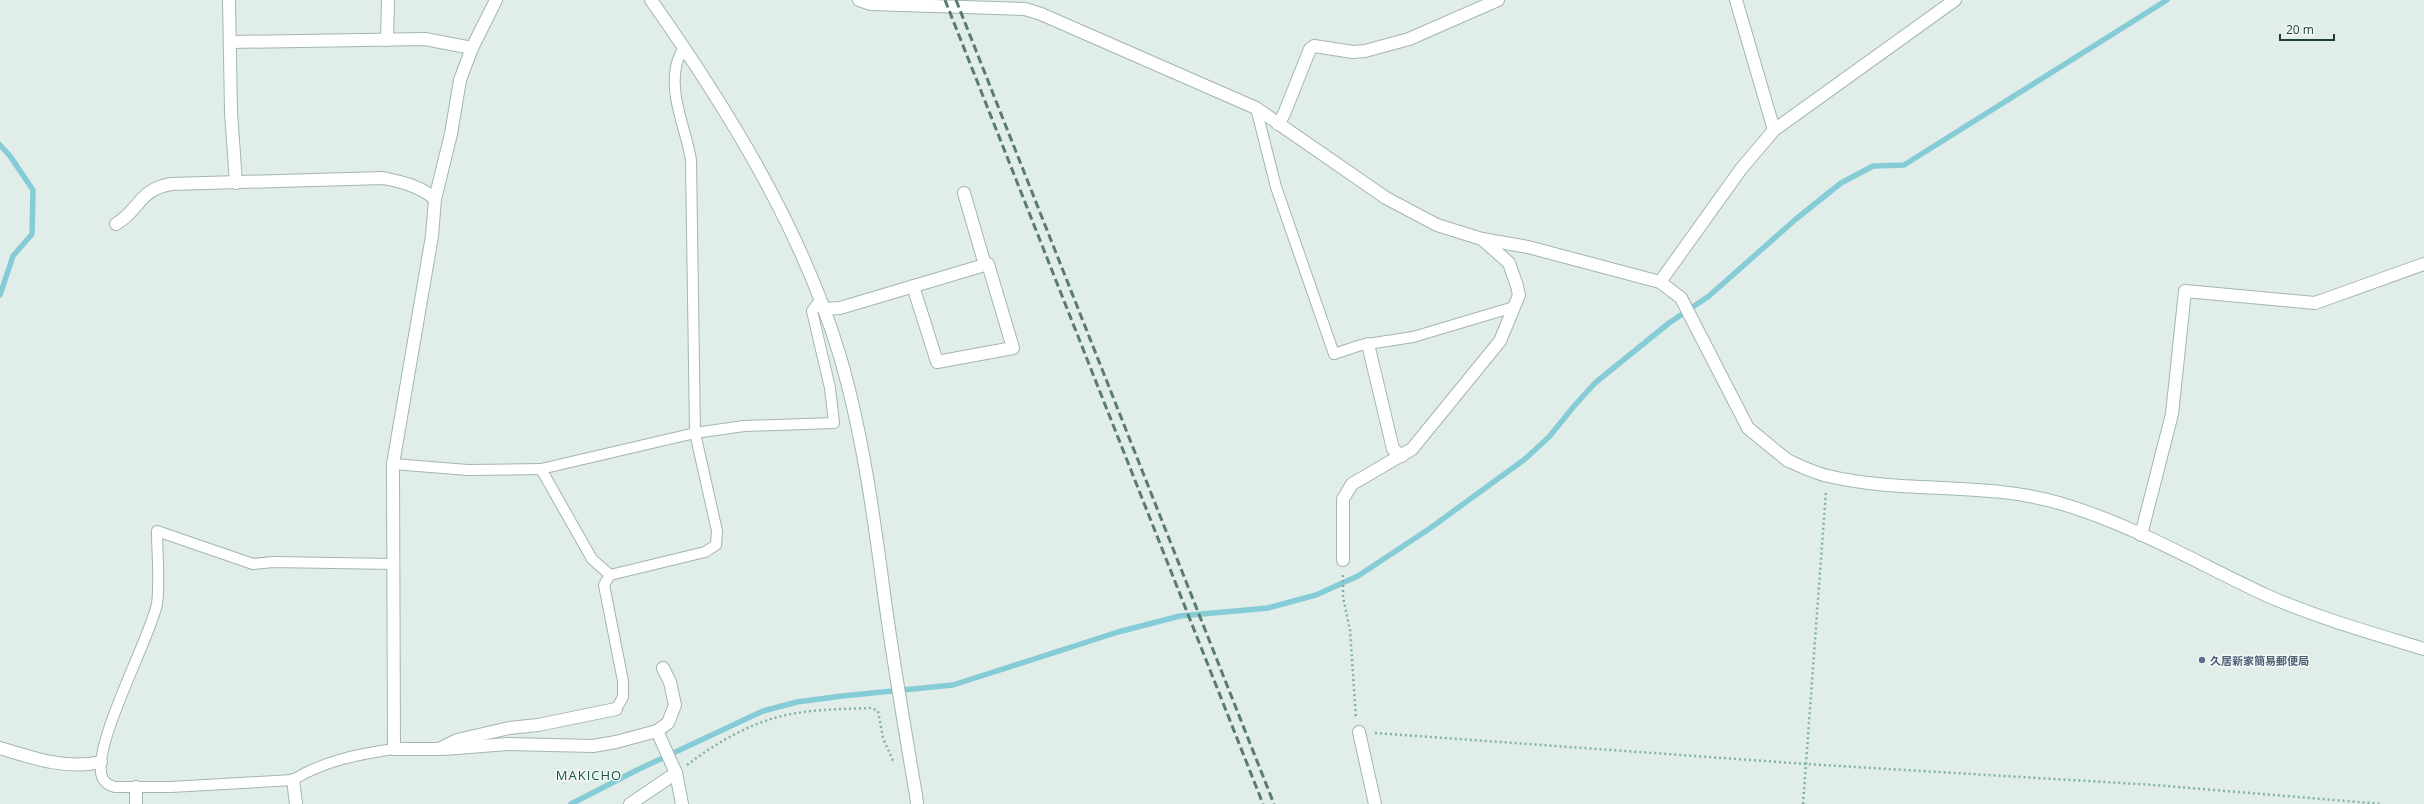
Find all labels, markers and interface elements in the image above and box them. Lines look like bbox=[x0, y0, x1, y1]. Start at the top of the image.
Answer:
scale bar bbox=[2280, 16, 2334, 42]
text: 20 m bbox=[2286, 21, 2314, 38]
place label: 久居新家簡易郵便局 bbox=[2210, 653, 2309, 668]
marker: 久居新家簡易郵便局 bbox=[2197, 655, 2207, 665]
district label: MAKICHO bbox=[556, 766, 622, 784]

